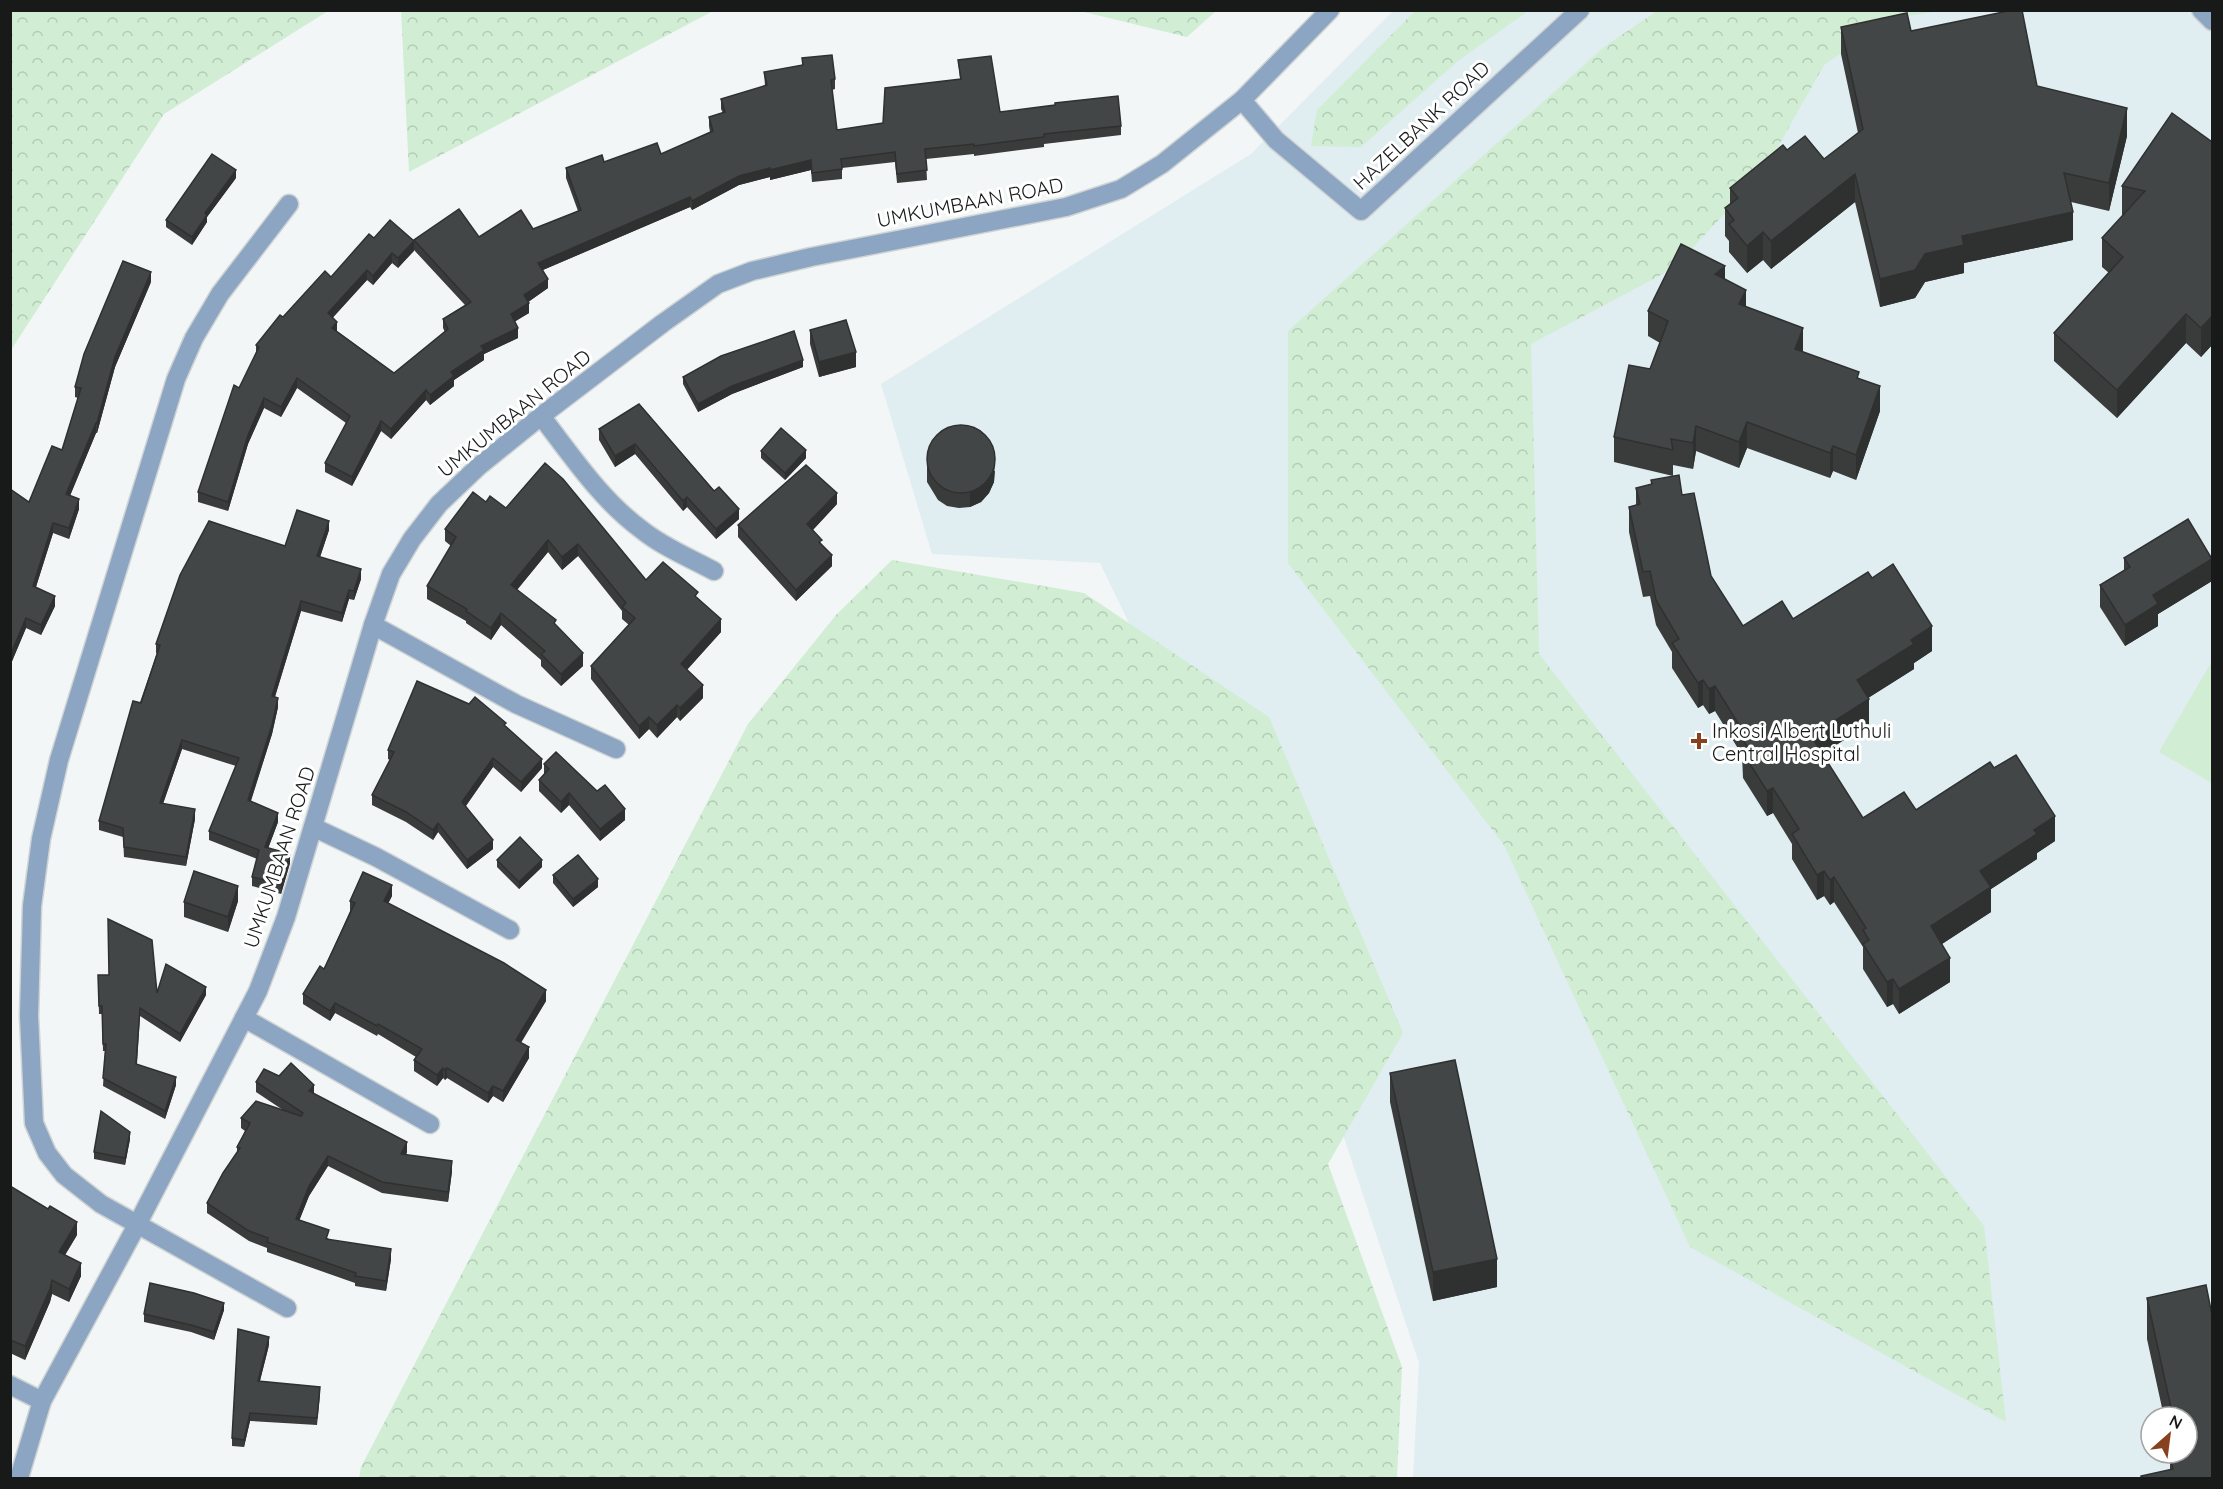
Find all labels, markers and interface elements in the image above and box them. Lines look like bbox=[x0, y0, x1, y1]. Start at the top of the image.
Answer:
street label: HAZELBANK ROAD bbox=[1348, 55, 1494, 195]
street label: UMKUMBAAN ROAD bbox=[875, 172, 1065, 232]
street label: UMKUMBAAN ROAD bbox=[433, 344, 595, 482]
place label: Inkosi Albert Luthuli Central Hospital bbox=[1712, 718, 1891, 766]
marker: Inkosi Albert Luthuli Central Hospital bbox=[1690, 732, 1708, 750]
street label: UMKUMBAAN ROAD bbox=[238, 763, 320, 951]
north arrow bbox=[2139, 1405, 2199, 1465]
text: N bbox=[2166, 1410, 2186, 1433]

